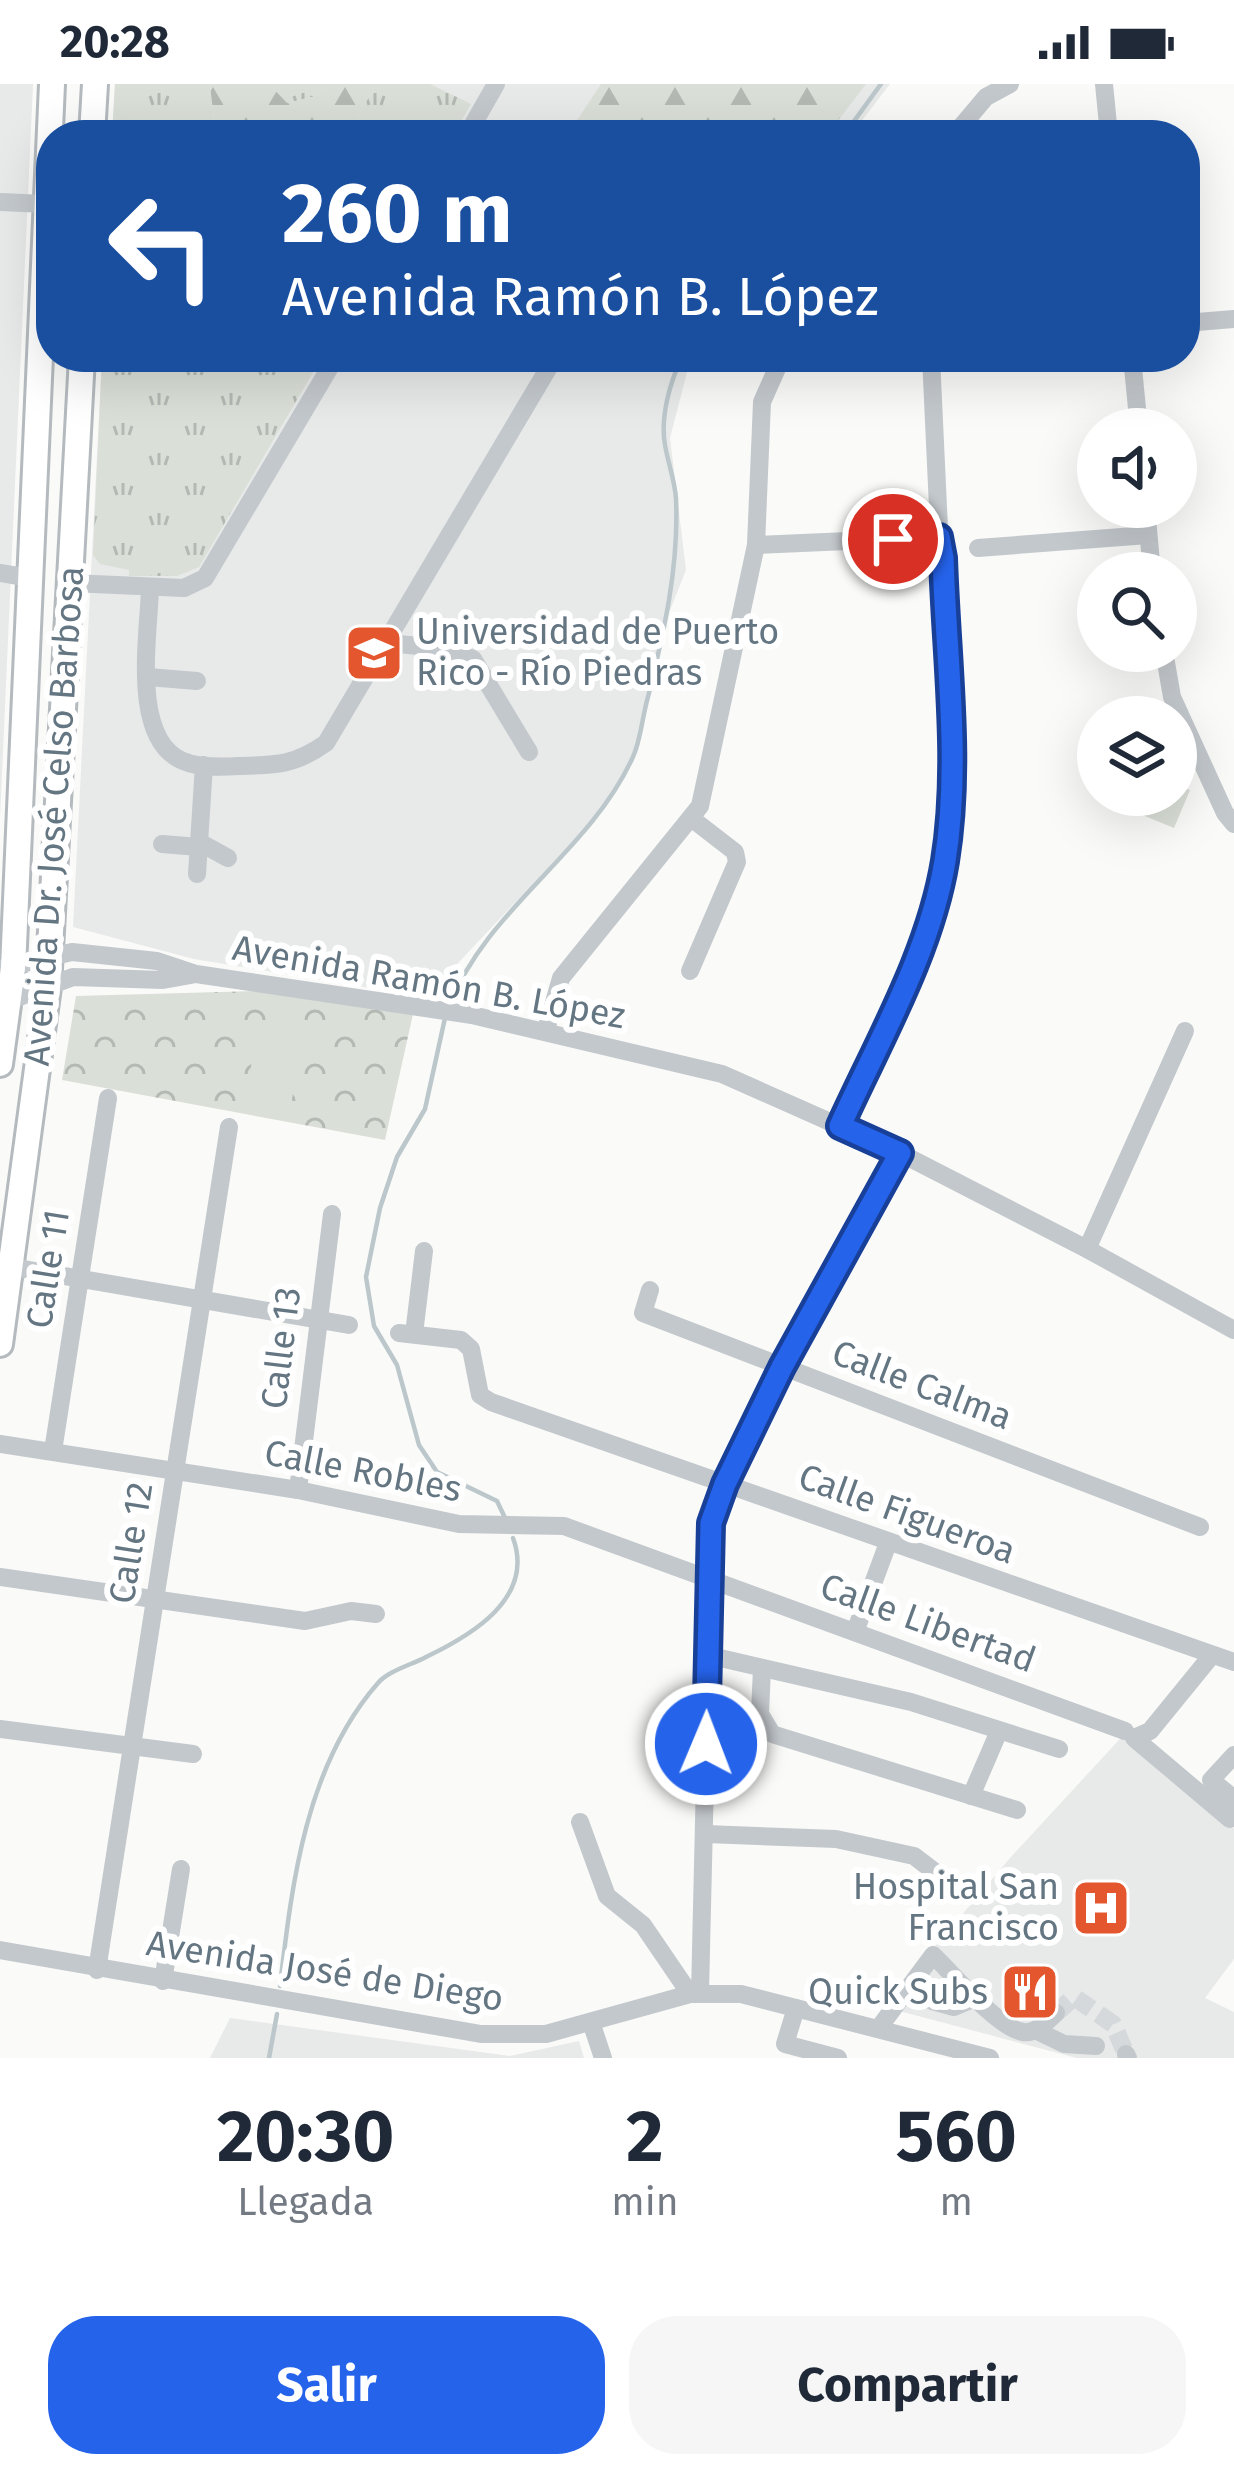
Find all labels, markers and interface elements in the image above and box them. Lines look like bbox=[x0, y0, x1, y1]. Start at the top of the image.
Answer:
text: 20:28 bbox=[60, 15, 170, 69]
text: 260 m bbox=[282, 163, 513, 264]
icon: left bbox=[84, 168, 240, 324]
text: Avenida Ramón B. López bbox=[282, 265, 879, 329]
map controls bbox=[1077, 408, 1197, 816]
button: sound bbox=[1077, 408, 1197, 528]
pin bbox=[842, 488, 944, 590]
icon: arrive bbox=[860, 506, 926, 572]
button: search bbox=[1077, 552, 1197, 672]
street label: Avenida Dr. José Celso Barbosa bbox=[15, 565, 93, 1067]
place label: Universidad de Puerto Rico - Río Piedras bbox=[416, 610, 779, 695]
school or university icon: Universidad de Puerto Rico - Río Piedras bbox=[343, 622, 405, 684]
button: layers bbox=[1077, 696, 1197, 816]
street label: Avenida Ramón B. López bbox=[229, 926, 629, 1038]
street label: Calle 11 bbox=[17, 1206, 79, 1332]
street label: Calle 13 bbox=[252, 1284, 310, 1412]
street label: Calle Calma bbox=[826, 1331, 1018, 1439]
street label: Calle Robles bbox=[261, 1430, 465, 1512]
street label: Calle Figueroa bbox=[793, 1454, 1021, 1574]
street label: Calle 12 bbox=[100, 1479, 162, 1607]
street label: Calle Libertad bbox=[814, 1564, 1042, 1682]
position arrow bbox=[643, 1681, 769, 1807]
place label: Hospital San Francisco bbox=[853, 1865, 1059, 1950]
hospital icon: Hospital San Francisco bbox=[1070, 1877, 1132, 1939]
street label: Avenida José de Diego bbox=[144, 1921, 506, 2021]
restaurant icon: Quick Subs bbox=[999, 1961, 1061, 2023]
place label: Quick Subs bbox=[808, 1970, 988, 2014]
text: 20:30 bbox=[217, 2094, 394, 2180]
text: 2 bbox=[626, 2094, 664, 2180]
text: 560 bbox=[896, 2094, 1017, 2180]
text: Llegada bbox=[237, 2179, 374, 2225]
text: min bbox=[611, 2179, 679, 2225]
text: m bbox=[940, 2179, 973, 2225]
button: Salir bbox=[48, 2316, 605, 2454]
button: Compartir bbox=[629, 2316, 1186, 2454]

